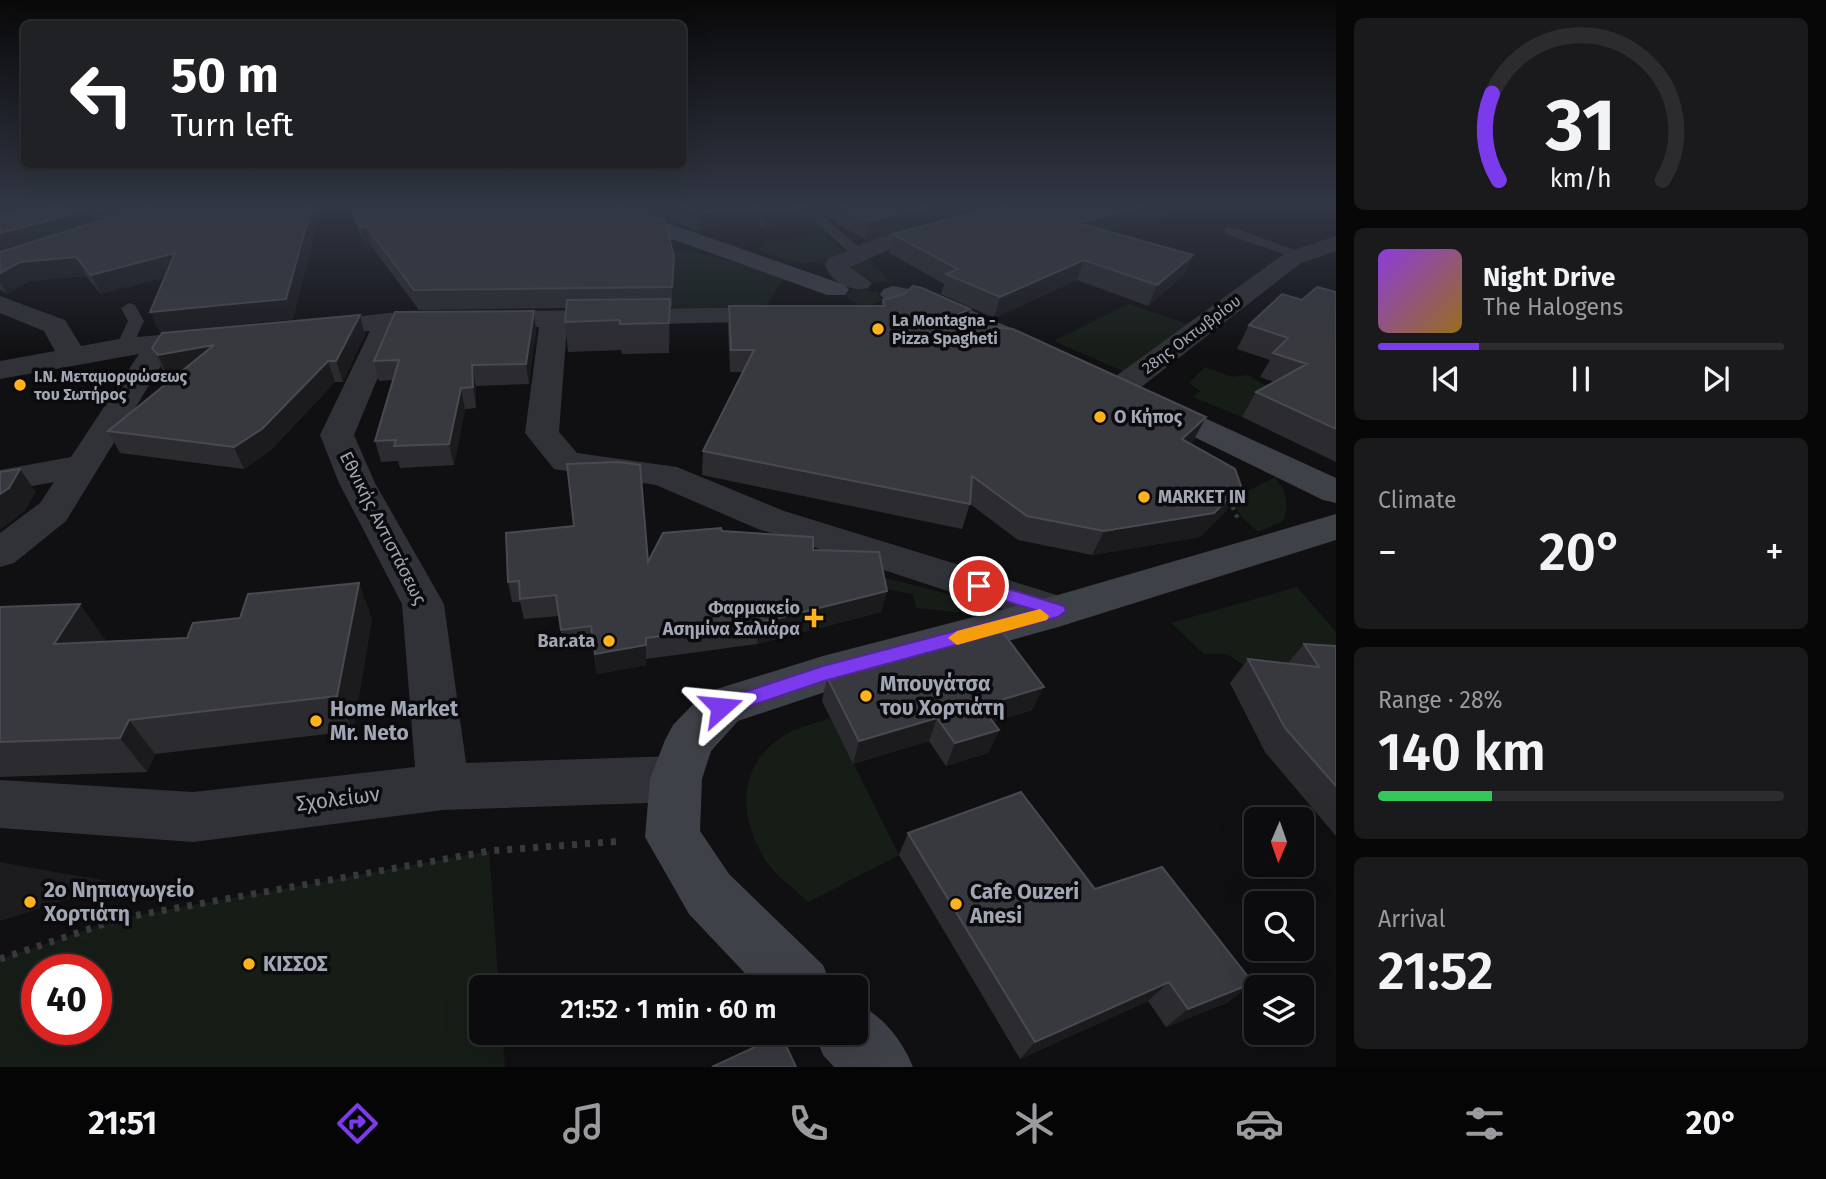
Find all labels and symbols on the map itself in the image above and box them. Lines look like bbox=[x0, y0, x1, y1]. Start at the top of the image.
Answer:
street label: 28ης Οκτωβρίου bbox=[1138, 291, 1244, 378]
place label: La Montagna - Pizza Spagheti bbox=[892, 311, 998, 348]
marker: La Montagna - Pizza Spagheti bbox=[870, 321, 886, 337]
place label: I.N. Μεταμορφώσεως του Σωτήρος bbox=[33, 367, 188, 404]
marker: I.N. Μεταμορφώσεως του Σωτήρος bbox=[12, 377, 28, 393]
place label: Ο Κήπος bbox=[1114, 406, 1183, 428]
marker: Ο Κήπος bbox=[1092, 409, 1108, 425]
street label: Εθνικής Αντιστάσεως bbox=[335, 448, 431, 609]
place label: MARKET IN bbox=[1158, 486, 1246, 508]
marker: MARKET IN bbox=[1136, 489, 1152, 505]
pin bbox=[949, 556, 1009, 616]
place label: Φαρμακείο Ασημίνα Σαλιάρα bbox=[662, 597, 800, 640]
marker: Φαρμακείο Ασημίνα Σαλιάρα bbox=[806, 610, 822, 626]
place label: Bar.ata bbox=[537, 630, 595, 652]
marker: Bar.ata bbox=[601, 633, 617, 649]
position arrow bbox=[684, 670, 758, 744]
place label: Μπουγάτσα του Χορτιάτη bbox=[879, 671, 1005, 721]
marker: Μπουγάτσα του Χορτιάτη bbox=[858, 688, 874, 704]
place label: Home Market Mr. Neto bbox=[330, 696, 459, 746]
marker: Home Market Mr. Neto bbox=[308, 713, 324, 729]
street label: Σχολείων bbox=[295, 781, 381, 817]
north arrow bbox=[1244, 807, 1314, 877]
place label: 2ο Νηπιαγωγείο Χορτιάτη bbox=[43, 877, 194, 927]
place label: Cafe Ouzeri Anesi bbox=[969, 879, 1079, 929]
marker: 2ο Νηπιαγωγείο Χορτιάτη bbox=[22, 894, 38, 910]
marker: Cafe Ouzeri Anesi bbox=[948, 896, 964, 912]
place label: ΚΙΣΣΟΣ bbox=[263, 951, 328, 977]
speed limit sign: 40 bbox=[21, 954, 112, 1045]
marker: ΚΙΣΣΟΣ bbox=[241, 956, 257, 972]

